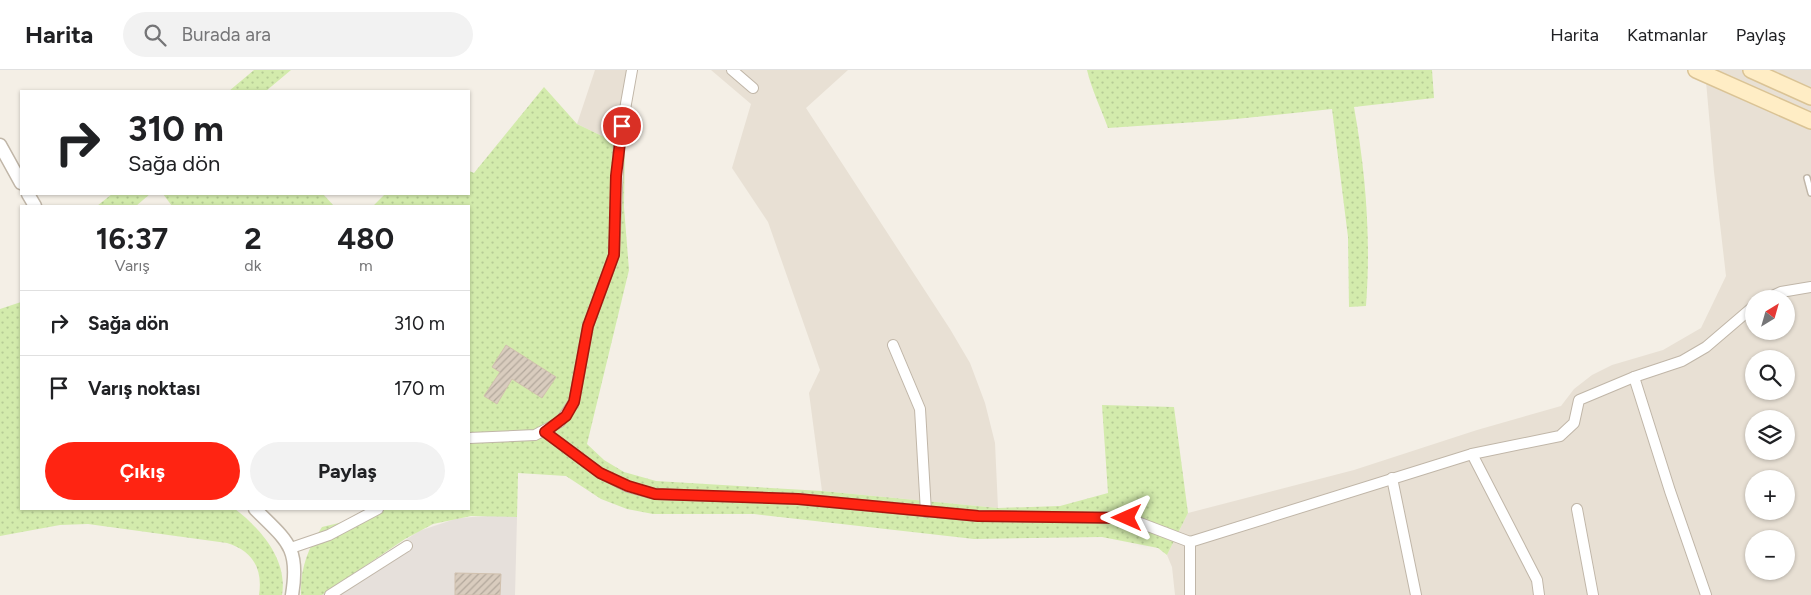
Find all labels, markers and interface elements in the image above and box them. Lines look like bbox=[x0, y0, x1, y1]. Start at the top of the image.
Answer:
search box bbox=[123, 12, 473, 57]
text: Harita bbox=[25, 20, 93, 49]
icon: search bbox=[141, 21, 169, 49]
text: Burada ara bbox=[181, 23, 271, 46]
text: Harita bbox=[1550, 24, 1599, 46]
text: Katmanlar bbox=[1627, 24, 1708, 46]
text: Paylaş bbox=[1736, 24, 1786, 46]
pin bbox=[601, 105, 643, 147]
text: 310 m bbox=[128, 108, 224, 150]
icon: right bbox=[45, 110, 110, 175]
icon: arrive bbox=[608, 112, 636, 140]
text: Sağa dön bbox=[128, 150, 220, 177]
text: 16:37 bbox=[96, 220, 168, 257]
text: 2 bbox=[244, 220, 262, 257]
text: 480 bbox=[337, 220, 394, 257]
text: Varış bbox=[114, 256, 150, 275]
text: dk bbox=[244, 256, 261, 275]
text: m bbox=[359, 256, 373, 275]
north arrow bbox=[1745, 290, 1795, 340]
map controls bbox=[1745, 290, 1795, 580]
icon: right bbox=[45, 309, 73, 337]
text: Sağa dön bbox=[88, 312, 169, 335]
text: 310 m bbox=[394, 312, 445, 335]
button: search bbox=[1745, 350, 1795, 400]
icon: arrive bbox=[45, 374, 73, 402]
text: Varış noktası bbox=[88, 377, 200, 400]
text: 170 m bbox=[394, 377, 445, 400]
button: layers bbox=[1745, 410, 1795, 460]
button: Çıkış bbox=[45, 442, 240, 500]
button: Paylaş bbox=[250, 442, 445, 500]
button: + bbox=[1745, 470, 1795, 520]
position arrow bbox=[1100, 491, 1152, 543]
button: − bbox=[1745, 530, 1795, 580]

